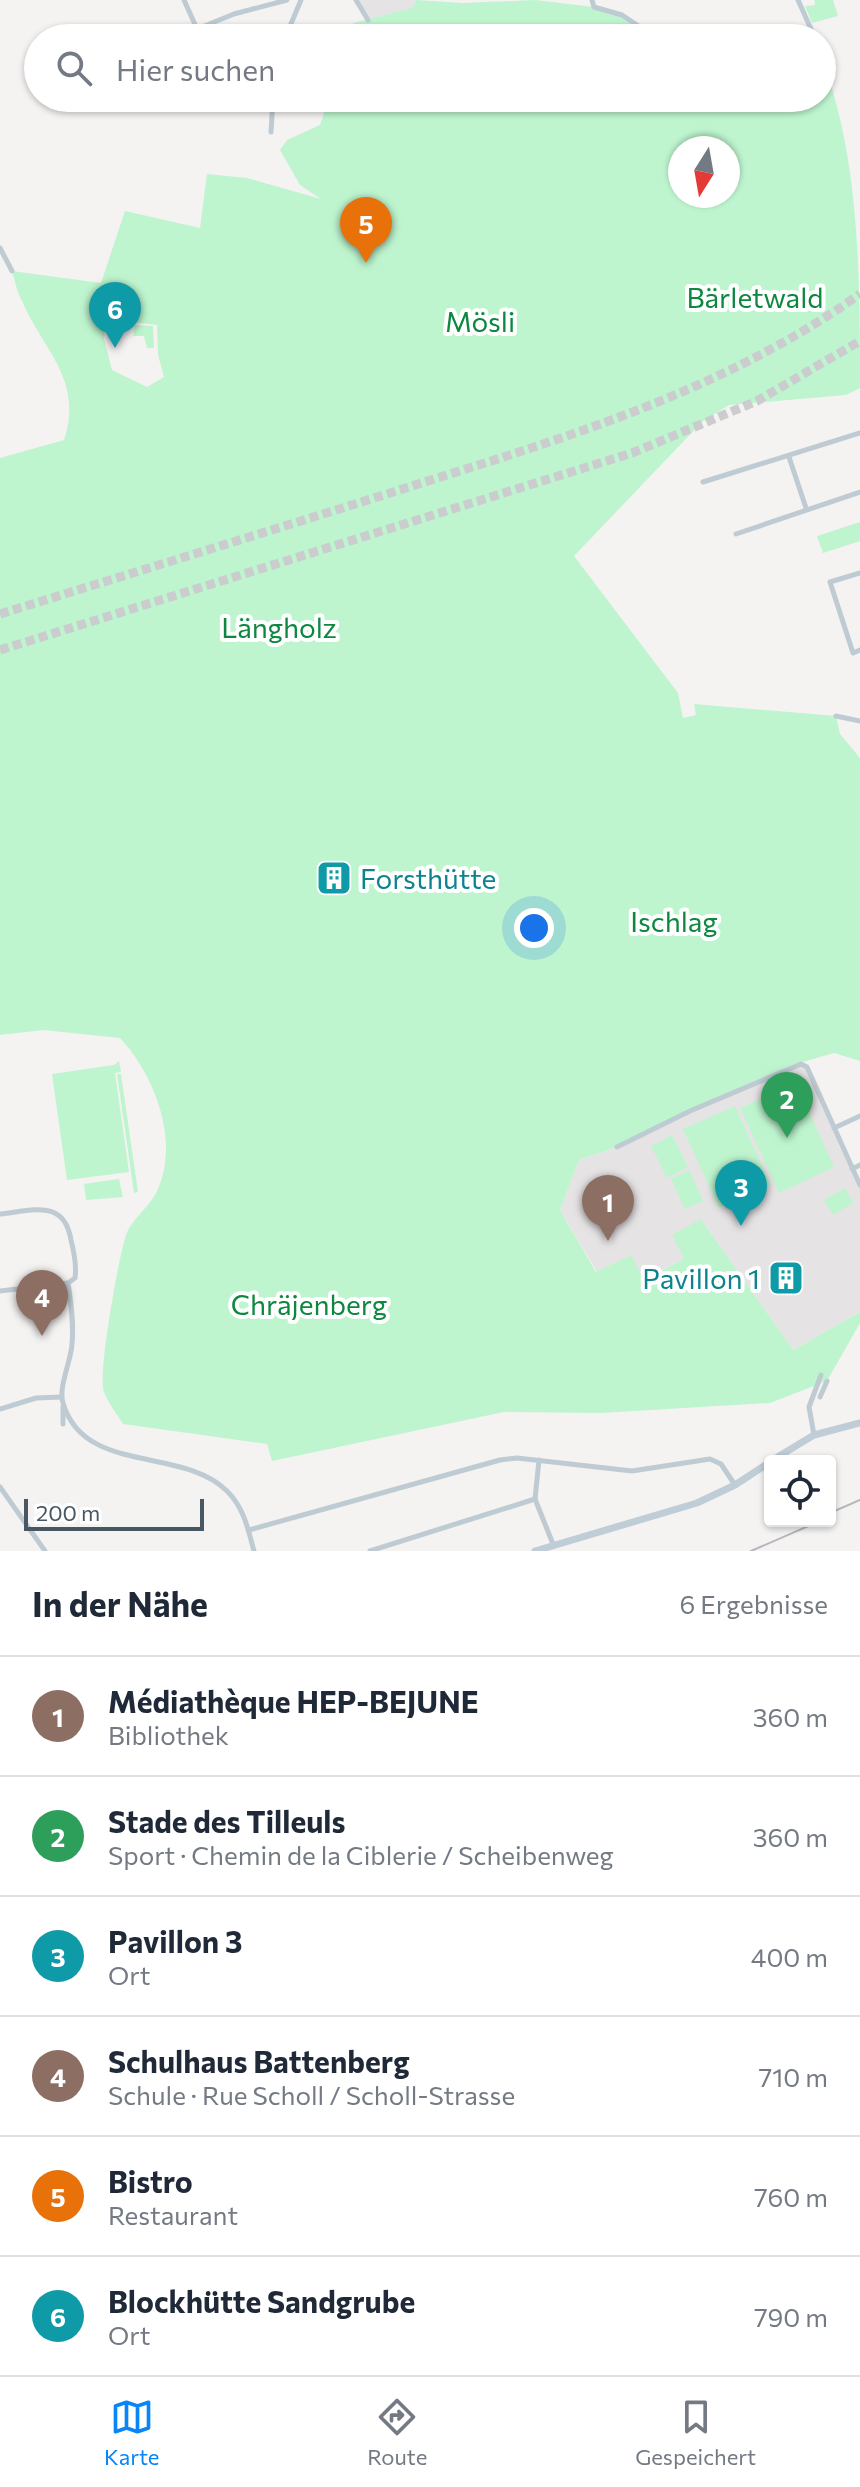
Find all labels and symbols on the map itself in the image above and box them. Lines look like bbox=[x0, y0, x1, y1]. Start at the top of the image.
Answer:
north arrow bbox=[668, 136, 740, 208]
pin: 5 bbox=[340, 197, 392, 263]
park label: Bärletwald bbox=[687, 280, 824, 314]
pin: 6 bbox=[89, 282, 141, 348]
park label: Mösli bbox=[445, 304, 515, 338]
park label: Längholz bbox=[221, 610, 337, 644]
building icon: Forsthütte bbox=[315, 859, 353, 897]
place label: Forsthütte bbox=[360, 861, 496, 895]
park label: Ischlag bbox=[630, 904, 718, 938]
your location bbox=[514, 908, 554, 948]
pin: 2 bbox=[761, 1072, 813, 1138]
pin: 3 bbox=[715, 1160, 767, 1226]
pin: 1 bbox=[582, 1175, 634, 1241]
building icon: Pavillon 1 bbox=[767, 1259, 805, 1297]
place label: Pavillon 1 bbox=[642, 1261, 760, 1295]
pin: 4 bbox=[16, 1270, 68, 1336]
park label: Chräjenberg bbox=[231, 1287, 387, 1321]
scale bar bbox=[24, 1495, 204, 1531]

